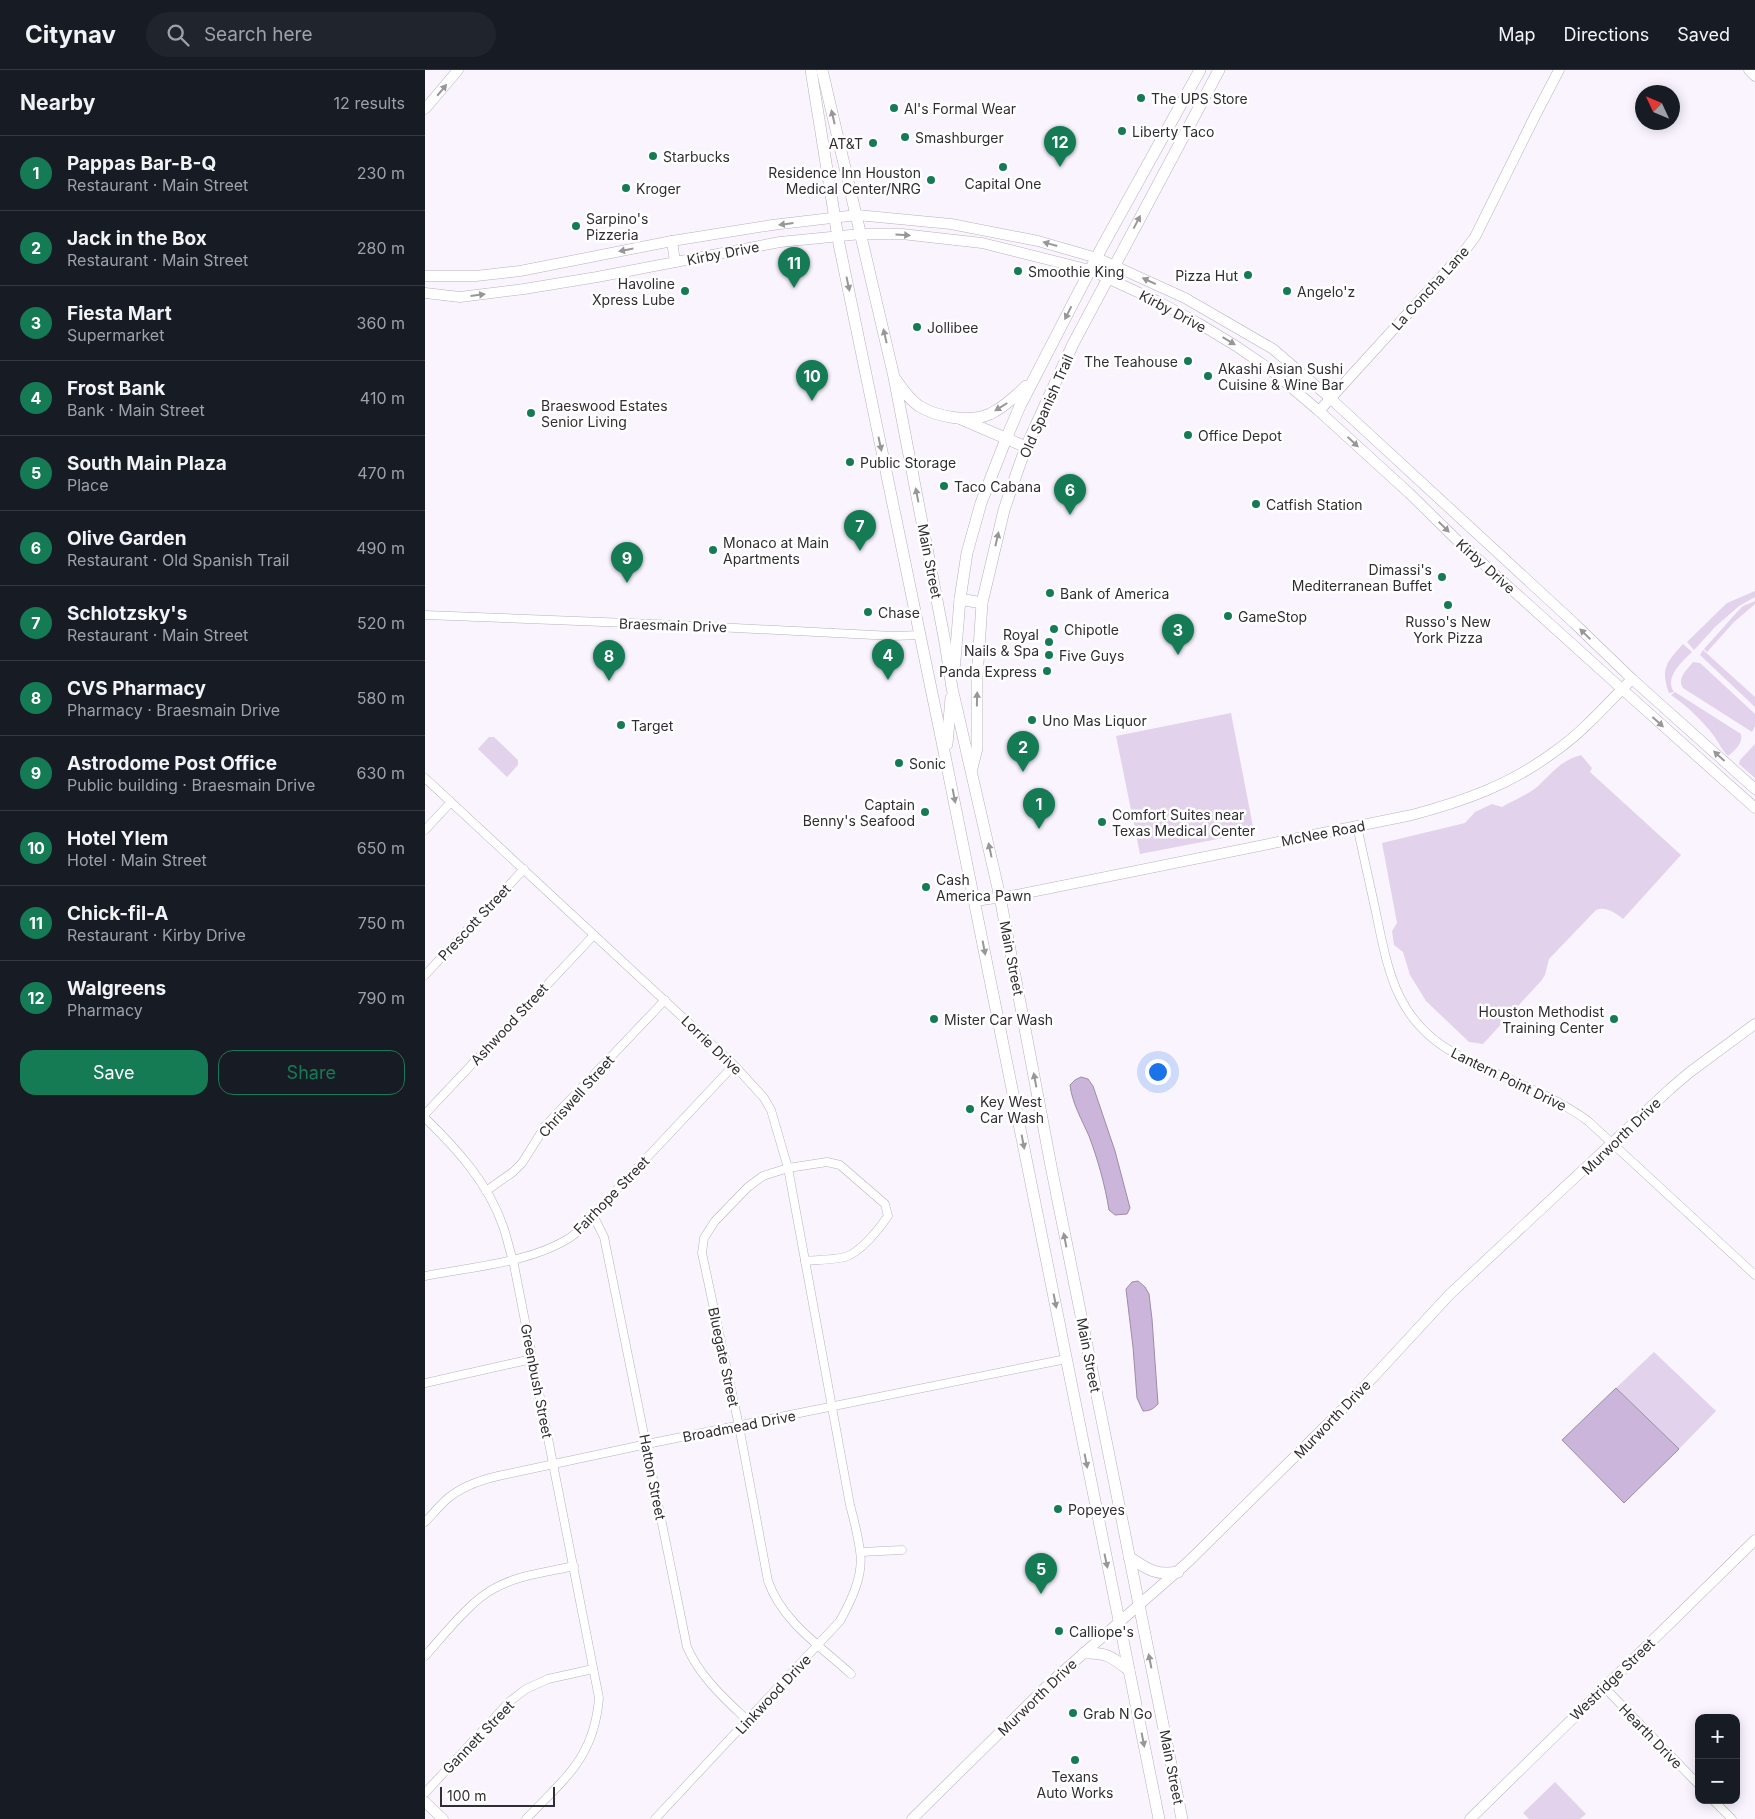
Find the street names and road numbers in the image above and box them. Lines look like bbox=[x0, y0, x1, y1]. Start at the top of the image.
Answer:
street label: Kirby Drive bbox=[685, 238, 761, 268]
street label: La Concha Lane bbox=[1388, 243, 1472, 333]
street label: Kirby Drive bbox=[1137, 286, 1209, 336]
street label: Old Spanish Trail bbox=[1016, 352, 1076, 460]
street label: Main Street bbox=[914, 522, 946, 600]
street label: Kirby Drive bbox=[1453, 535, 1519, 597]
street label: Braesmain Drive bbox=[619, 615, 727, 635]
street label: McNee Road bbox=[1280, 817, 1366, 849]
street label: Prescott Street bbox=[434, 880, 514, 964]
street label: Main Street bbox=[996, 919, 1028, 997]
street label: Ashwood Street bbox=[467, 979, 551, 1068]
street label: Lorrie Drive bbox=[678, 1012, 746, 1078]
street label: Lantern Point Drive bbox=[1448, 1044, 1570, 1114]
street label: Chriswell Street bbox=[535, 1051, 618, 1140]
street label: Murworth Drive bbox=[1578, 1094, 1664, 1178]
street label: Fairhope Street bbox=[570, 1152, 653, 1237]
street label: Bluegate Street bbox=[705, 1306, 743, 1409]
street label: Main Street bbox=[1073, 1316, 1105, 1394]
street label: Greenbush Street bbox=[518, 1322, 556, 1440]
street label: Murworth Drive bbox=[1290, 1376, 1374, 1462]
street label: Broadmead Drive bbox=[681, 1407, 797, 1445]
street label: Hatton Street bbox=[636, 1433, 670, 1522]
street label: Westridge Street bbox=[1566, 1634, 1658, 1724]
street label: Linkwood Drive bbox=[732, 1651, 814, 1737]
street label: Murworth Drive bbox=[994, 1655, 1080, 1739]
street label: Gannett Street bbox=[439, 1697, 517, 1777]
street label: Hearth Drive bbox=[1616, 1700, 1686, 1772]
street label: Main Street bbox=[1156, 1728, 1188, 1806]

